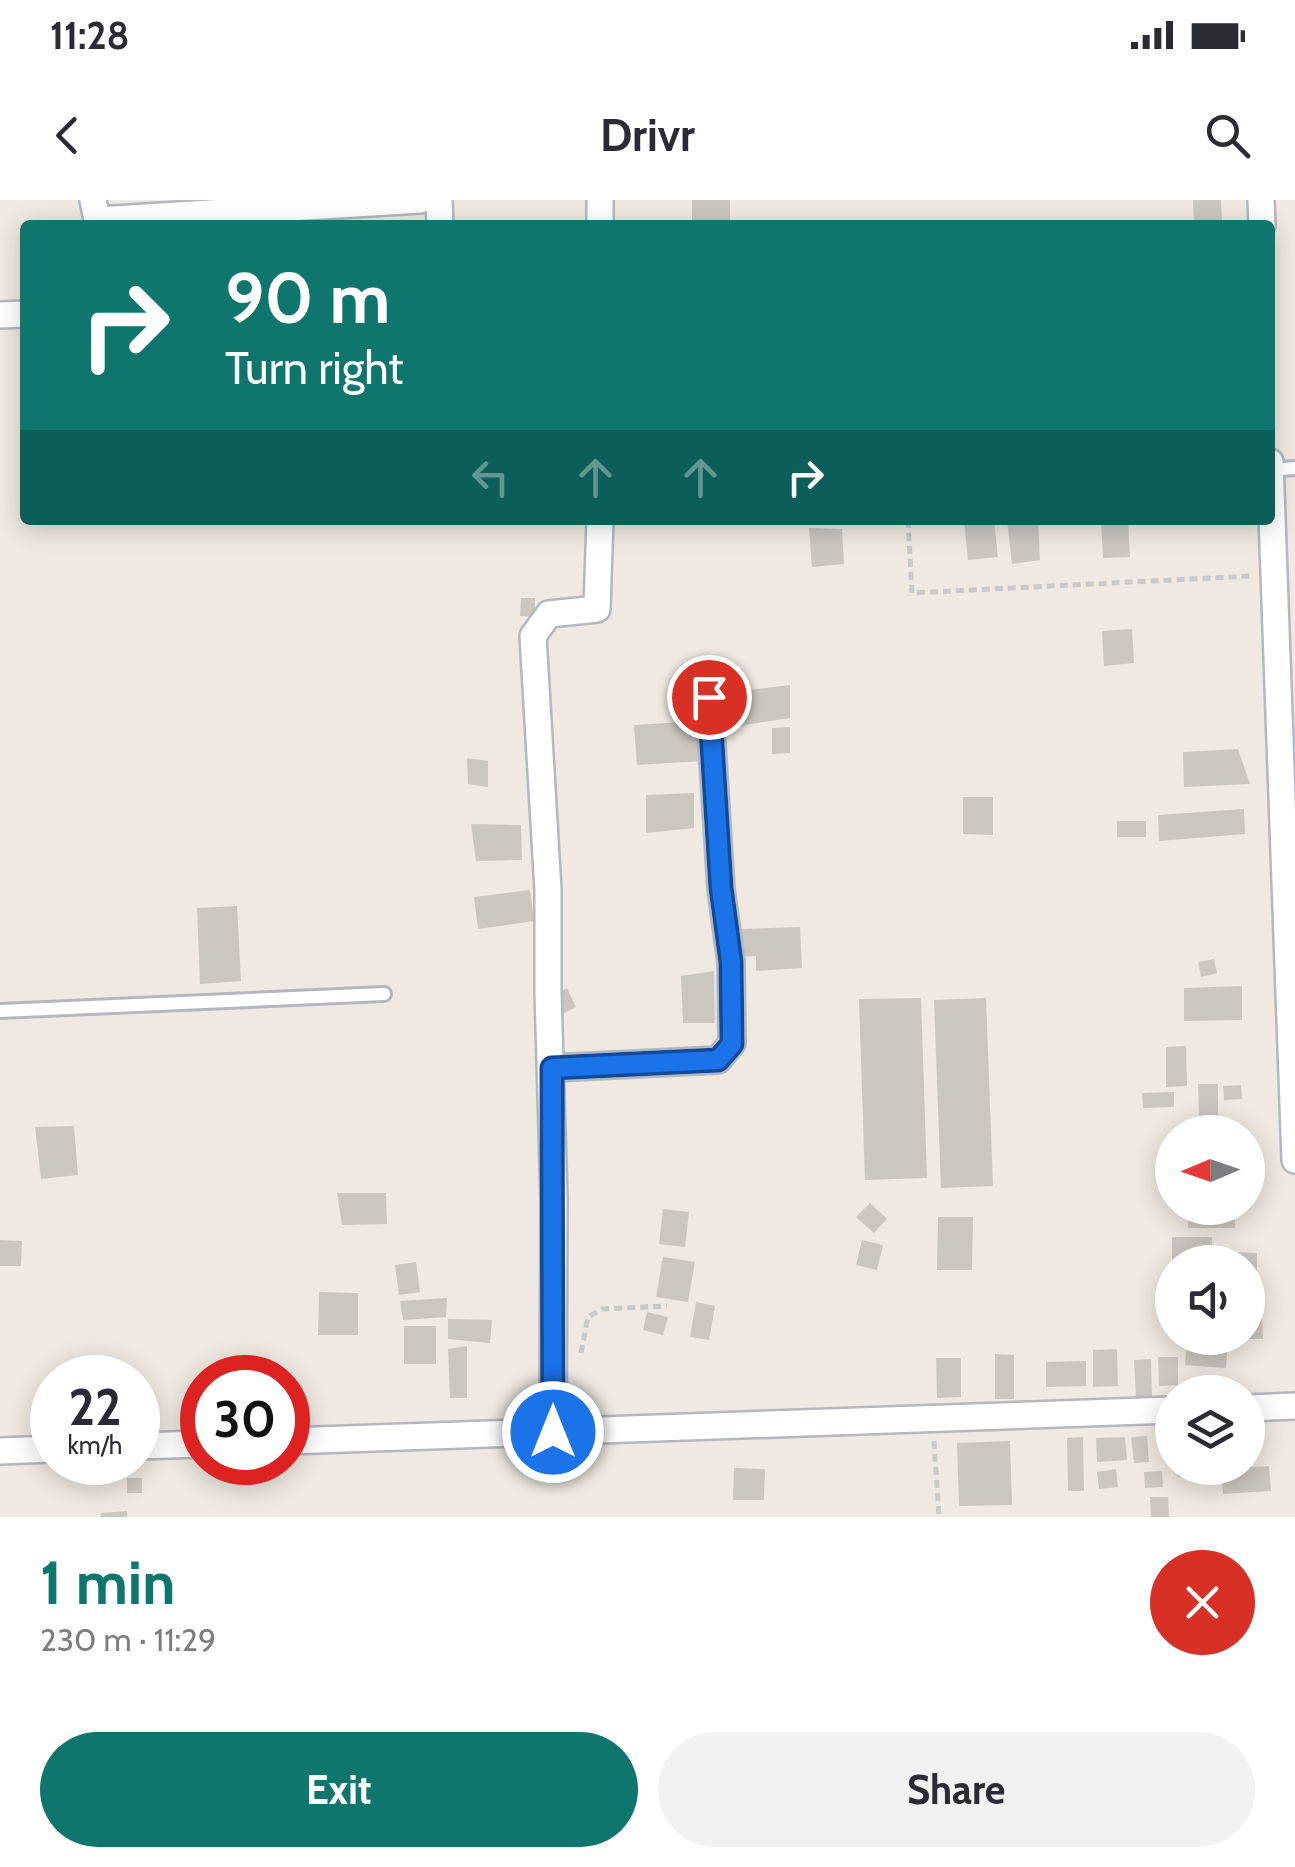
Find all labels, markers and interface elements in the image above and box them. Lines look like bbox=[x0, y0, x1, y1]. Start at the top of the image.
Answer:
text: 11:28 bbox=[50, 12, 130, 59]
icon: back bbox=[40, 108, 95, 163]
text: Drivr bbox=[600, 108, 695, 162]
icon: search bbox=[1200, 108, 1255, 163]
text: 90 m bbox=[225, 255, 390, 341]
icon: right bbox=[60, 260, 190, 390]
text: Turn right bbox=[225, 341, 404, 395]
icon: left bbox=[463, 450, 518, 505]
icon: ahead bbox=[568, 450, 623, 505]
icon: ahead bbox=[673, 450, 728, 505]
icon: right bbox=[778, 450, 833, 505]
pin bbox=[667, 655, 752, 740]
icon: arrive bbox=[682, 670, 737, 725]
north arrow bbox=[1155, 1115, 1265, 1225]
map controls bbox=[1155, 1115, 1265, 1485]
button: sound bbox=[1155, 1245, 1265, 1355]
speed limit sign: 30 bbox=[180, 1355, 310, 1485]
button: layers bbox=[1155, 1375, 1265, 1485]
text: 22 bbox=[69, 1377, 121, 1438]
position arrow bbox=[501, 1380, 605, 1484]
text: km/h bbox=[68, 1430, 122, 1460]
text: 1 min bbox=[40, 1546, 175, 1619]
button: close bbox=[1150, 1550, 1255, 1655]
text: 230 m · 11:29 bbox=[40, 1620, 216, 1659]
button: Exit bbox=[40, 1732, 638, 1847]
button: Share bbox=[658, 1732, 1255, 1847]

